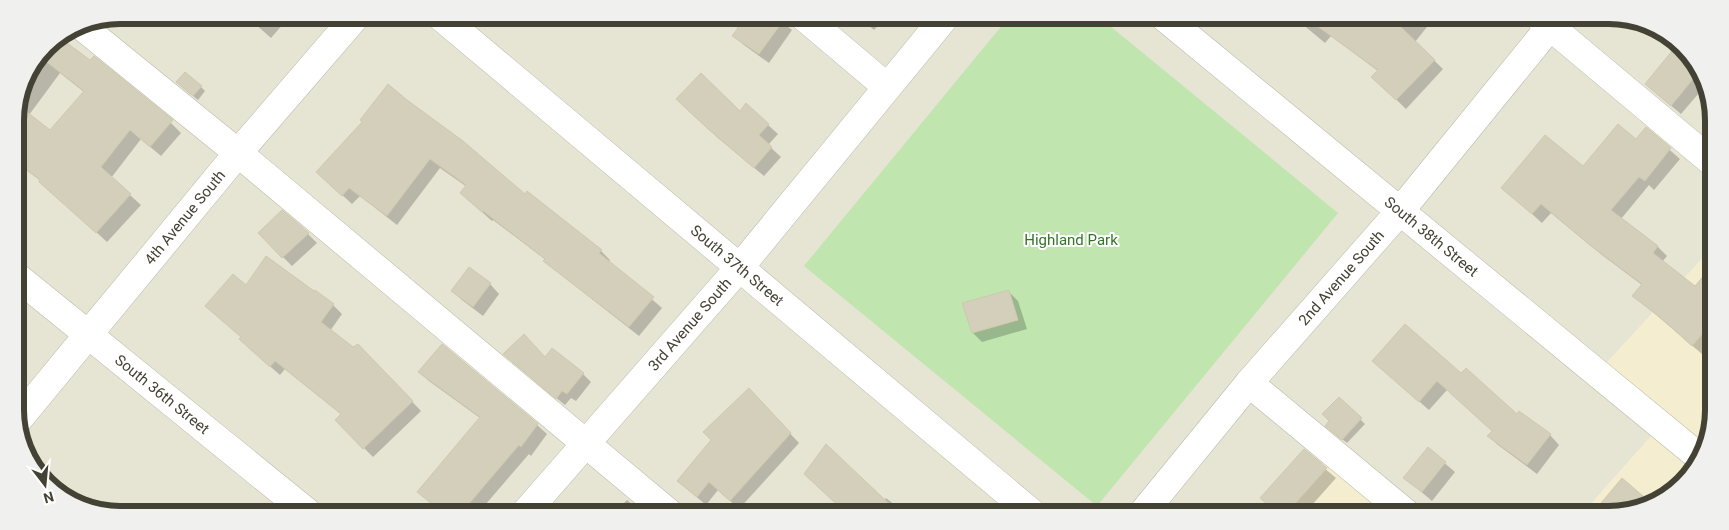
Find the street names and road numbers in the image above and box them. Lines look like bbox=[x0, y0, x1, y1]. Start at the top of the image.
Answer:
street label: 4th Avenue South bbox=[141, 166, 229, 268]
street label: South 38th Street bbox=[1381, 193, 1482, 281]
street label: South 37th Street bbox=[687, 221, 787, 310]
street label: 2nd Avenue South bbox=[1295, 227, 1388, 329]
street label: 3rd Avenue South bbox=[644, 274, 735, 375]
street label: South 36th Street bbox=[111, 351, 213, 438]

